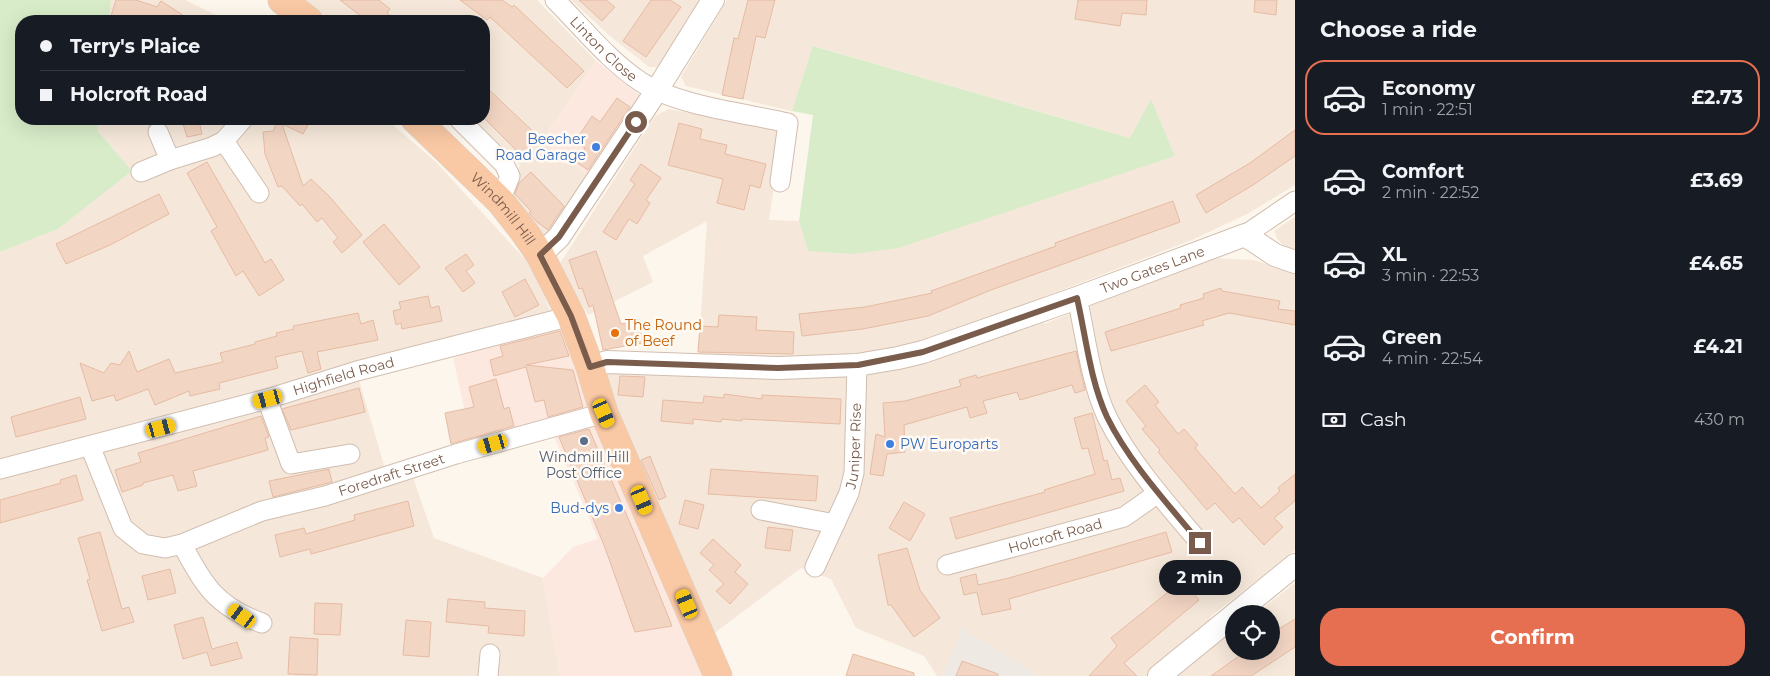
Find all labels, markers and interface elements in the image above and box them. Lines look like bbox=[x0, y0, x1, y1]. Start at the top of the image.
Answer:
street label: Linton Close bbox=[566, 12, 641, 85]
text: Choose a ride bbox=[1320, 16, 1477, 43]
text: Terry's Plaice bbox=[70, 35, 200, 58]
icon: car bbox=[1322, 75, 1367, 120]
text: Economy bbox=[1382, 77, 1475, 100]
text: Holcroft Road bbox=[70, 83, 207, 106]
text: £2.73 bbox=[1692, 86, 1743, 109]
text: 1 min · 22:51 bbox=[1382, 100, 1473, 119]
route start bbox=[625, 111, 647, 133]
place label: Beecher Road Garage bbox=[495, 130, 586, 164]
marker: Beecher Road Garage bbox=[590, 141, 602, 153]
icon: car bbox=[1322, 158, 1367, 203]
text: Comfort bbox=[1382, 160, 1464, 183]
street label: Windmill Hill bbox=[467, 169, 540, 248]
text: £3.69 bbox=[1690, 169, 1743, 192]
text: 2 min · 22:52 bbox=[1382, 183, 1479, 202]
icon: car bbox=[1322, 241, 1367, 286]
street label: Two Gates Lane bbox=[1098, 242, 1207, 297]
text: XL bbox=[1382, 243, 1407, 266]
text: £4.65 bbox=[1689, 252, 1743, 275]
text: 3 min · 22:53 bbox=[1382, 266, 1479, 285]
place label: The Round of Beef bbox=[625, 316, 702, 350]
icon: car bbox=[1322, 324, 1367, 369]
text: Green bbox=[1382, 326, 1442, 349]
marker: The Round of Beef bbox=[609, 327, 621, 339]
text: £4.21 bbox=[1693, 335, 1743, 358]
text: 4 min · 22:54 bbox=[1382, 349, 1482, 368]
street label: Highfield Road bbox=[291, 353, 396, 399]
car bbox=[251, 388, 284, 410]
car bbox=[591, 396, 616, 430]
street label: Juniper Rise bbox=[841, 403, 865, 492]
icon: cash bbox=[1320, 406, 1348, 434]
text: Cash bbox=[1360, 408, 1407, 431]
text: 430 m bbox=[1694, 410, 1745, 429]
car bbox=[144, 417, 177, 439]
car bbox=[476, 433, 509, 455]
marker: Windmill Hill Post Office bbox=[578, 435, 590, 447]
place label: PW Europarts bbox=[900, 435, 998, 453]
marker: PW Europarts bbox=[884, 438, 896, 450]
place label: Windmill Hill Post Office bbox=[539, 448, 629, 482]
street label: Foredraft Street bbox=[336, 449, 447, 500]
car bbox=[629, 483, 654, 517]
place label: Bud-dys bbox=[550, 499, 609, 517]
marker: Bud-dys bbox=[613, 502, 625, 514]
street label: Holcroft Road bbox=[1006, 514, 1104, 557]
route end bbox=[1189, 532, 1211, 554]
callout: 2 min bbox=[1159, 560, 1241, 596]
text: 2 min bbox=[1177, 568, 1223, 587]
car bbox=[674, 587, 699, 621]
car bbox=[225, 601, 258, 631]
map controls bbox=[1225, 605, 1280, 660]
button: locate bbox=[1225, 605, 1280, 660]
button: Confirm bbox=[1320, 608, 1745, 666]

